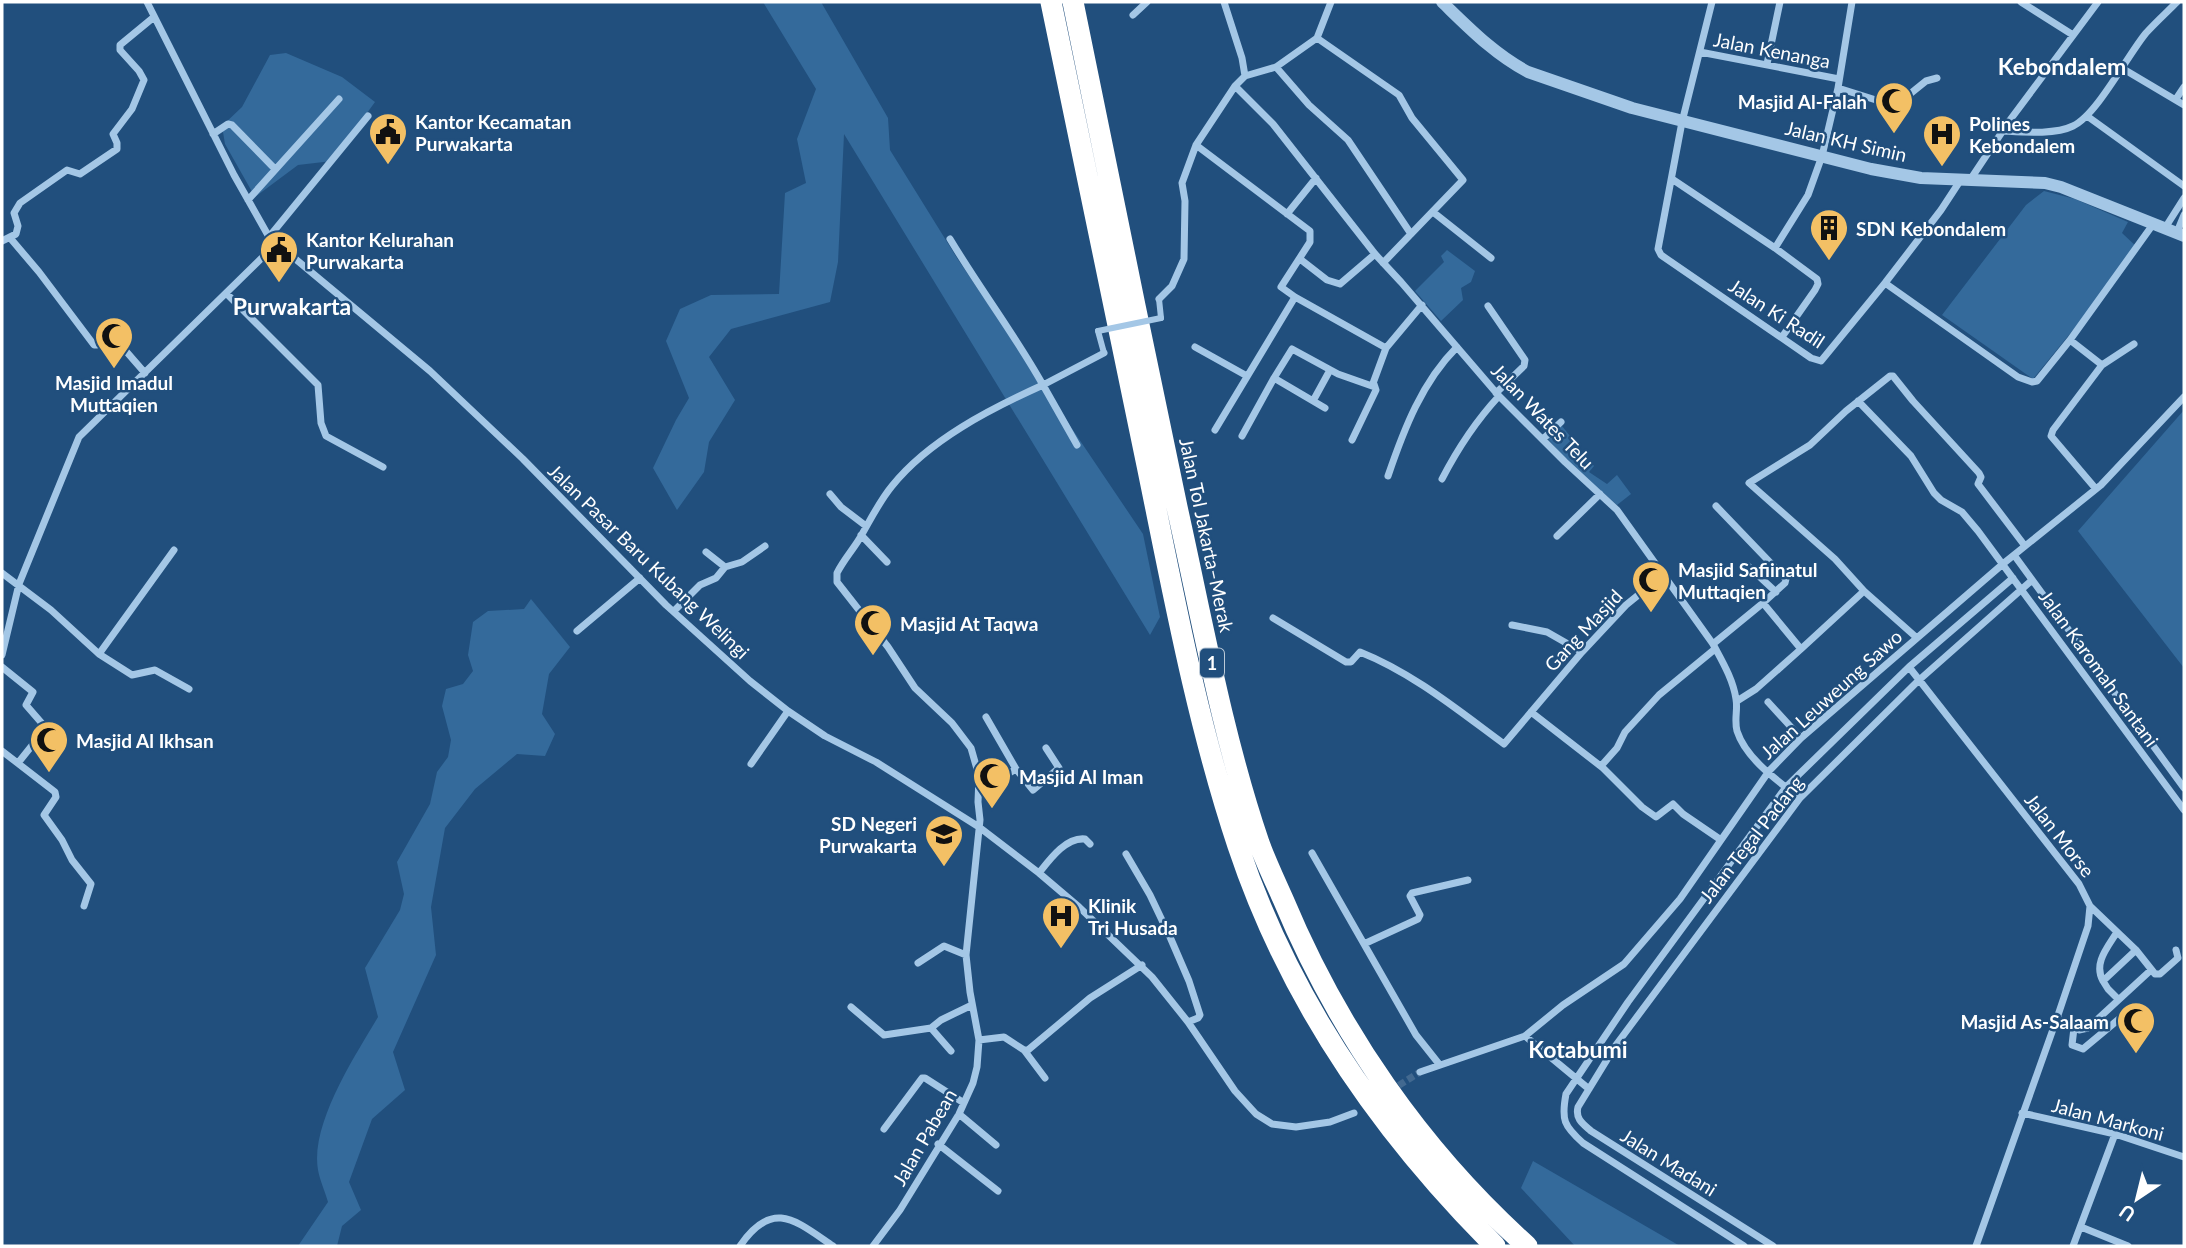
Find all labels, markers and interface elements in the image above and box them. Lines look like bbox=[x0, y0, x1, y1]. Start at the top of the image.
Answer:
street label: Jalan Kenanga bbox=[1712, 27, 1832, 73]
district label: Kebondalem bbox=[1998, 52, 2126, 80]
mosque icon: Masjid Al-Falah bbox=[1873, 80, 1915, 135]
place label: Masjid Al-Falah bbox=[1738, 90, 1867, 113]
place label: Kantor Kecamatan Purwakarta bbox=[415, 110, 572, 155]
public building icon: Kantor Kecamatan Purwakarta bbox=[367, 111, 409, 166]
place label: Polines Kebondalem bbox=[1969, 112, 2075, 157]
hospital icon: Polines Kebondalem bbox=[1921, 113, 1963, 168]
street label: Jalan KH Simin bbox=[1783, 116, 1909, 166]
building icon: SDN Kebondalem bbox=[1808, 207, 1850, 262]
place label: SDN Kebondalem bbox=[1856, 217, 2006, 240]
place label: Kantor Kelurahan Purwakarta bbox=[306, 228, 454, 273]
public building icon: Kantor Kelurahan Purwakarta bbox=[258, 229, 300, 284]
street label: Jalan Ki Radil bbox=[1725, 274, 1829, 352]
district label: Purwakarta bbox=[233, 292, 351, 320]
mosque icon: Masjid Imadul Muttaqien bbox=[93, 315, 135, 370]
street label: Jalan Wates Telu bbox=[1487, 359, 1599, 473]
place label: Masjid Imadul Muttaqien bbox=[55, 371, 173, 416]
street label: Jalan Tol Jakarta–Merak bbox=[1175, 436, 1239, 635]
street label: Jalan Pasar Baru Kubang Welingi bbox=[544, 459, 754, 663]
place label: Masjid Safiinatul Muttaqien bbox=[1678, 558, 1818, 603]
mosque icon: Masjid Safiinatul Muttaqien bbox=[1630, 559, 1672, 614]
street label: Gang Masjid bbox=[1539, 584, 1627, 676]
street label: Jalan Karomah Santani bbox=[2035, 585, 2163, 751]
mosque icon: Masjid At Taqwa bbox=[852, 602, 894, 657]
place label: Masjid At Taqwa bbox=[900, 612, 1038, 635]
street label: Jalan Leuweung Sawo bbox=[1756, 625, 1906, 763]
road number: 1 bbox=[1200, 648, 1224, 678]
mosque icon: Masjid Al Ikhsan bbox=[28, 719, 70, 774]
place label: Masjid Al Ikhsan bbox=[76, 729, 214, 752]
mosque icon: Masjid Al Iman bbox=[971, 755, 1013, 810]
place label: Masjid Al Iman bbox=[1019, 765, 1143, 788]
street label: Jalan Tegal Padang bbox=[1694, 771, 1808, 907]
street label: Jalan Morse bbox=[2020, 789, 2100, 881]
place label: SD Negeri Purwakarta bbox=[819, 812, 917, 857]
school or university icon: SD Negeri Purwakarta bbox=[923, 813, 965, 868]
place label: Klinik Tri Husada bbox=[1088, 894, 1178, 939]
hospital icon: Klinik Tri Husada bbox=[1040, 895, 1082, 950]
mosque icon: Masjid As-Salaam bbox=[2115, 1000, 2157, 1055]
place label: Masjid As-Salaam bbox=[1960, 1010, 2109, 1033]
district label: Kotabumi bbox=[1528, 1035, 1628, 1063]
street label: Jalan Pabean bbox=[887, 1085, 961, 1189]
street label: Jalan Markoni bbox=[2049, 1093, 2167, 1145]
street label: Jalan Madani bbox=[1617, 1123, 1721, 1201]
north arrow bbox=[2102, 1164, 2172, 1234]
text: U bbox=[2115, 1200, 2139, 1227]

